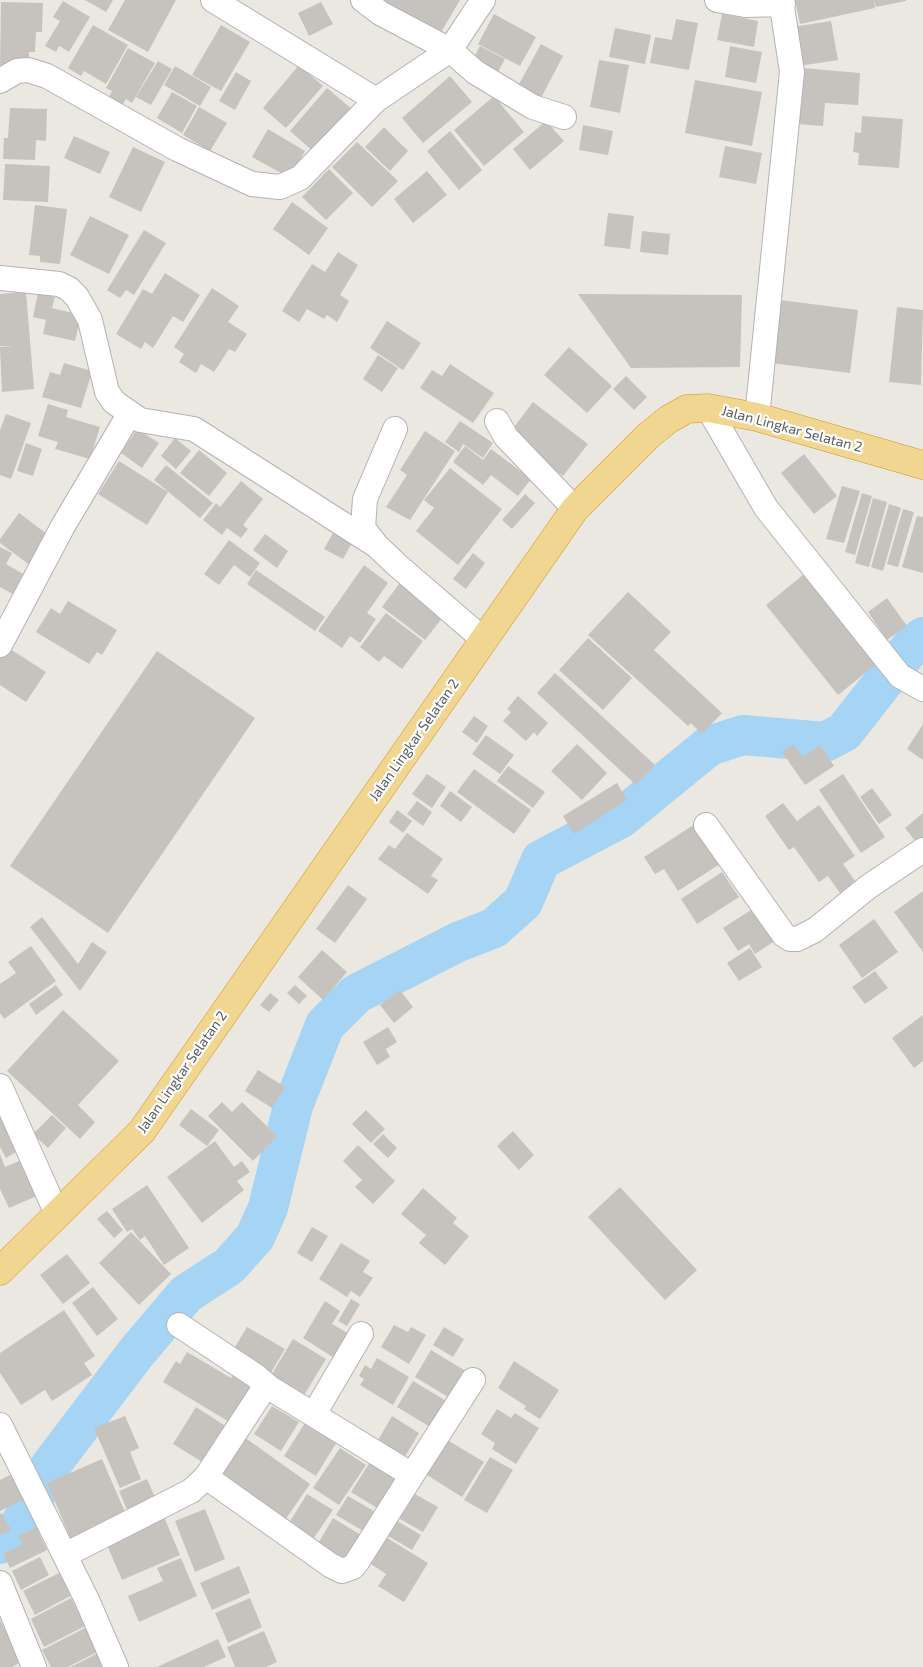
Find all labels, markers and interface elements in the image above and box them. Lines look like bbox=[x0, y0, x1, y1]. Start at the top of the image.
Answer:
street label: Jalan Lingkar Selatan 2 bbox=[720, 402, 864, 456]
street label: Jalan Lingkar Selatan 2 bbox=[366, 676, 462, 804]
street label: Jalan Lingkar Selatan 2 bbox=[134, 1008, 230, 1136]

